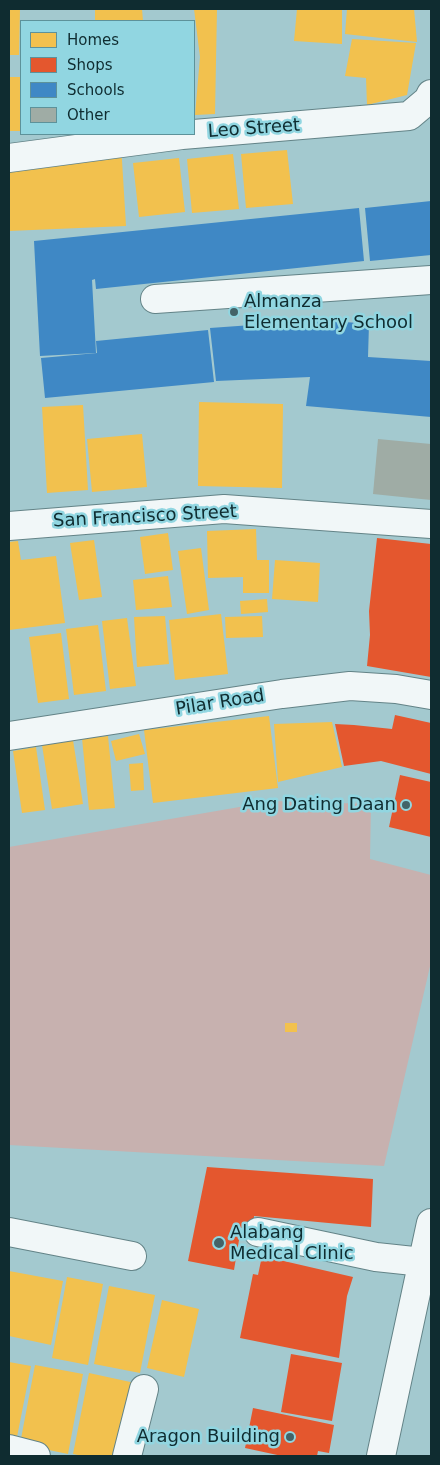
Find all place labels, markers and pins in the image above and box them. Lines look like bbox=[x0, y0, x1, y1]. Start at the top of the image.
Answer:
place label: Almanza Elementary School bbox=[244, 291, 413, 334]
marker: Almanza Elementary School bbox=[228, 306, 240, 318]
place label: Ang Dating Daan bbox=[242, 794, 396, 816]
marker: Ang Dating Daan bbox=[400, 799, 412, 811]
place label: Alabang Medical Clinic bbox=[230, 1222, 354, 1264]
marker: Alabang Medical Clinic bbox=[212, 1236, 226, 1250]
place label: Aragon Building bbox=[137, 1426, 280, 1448]
marker: Aragon Building bbox=[284, 1431, 296, 1443]

